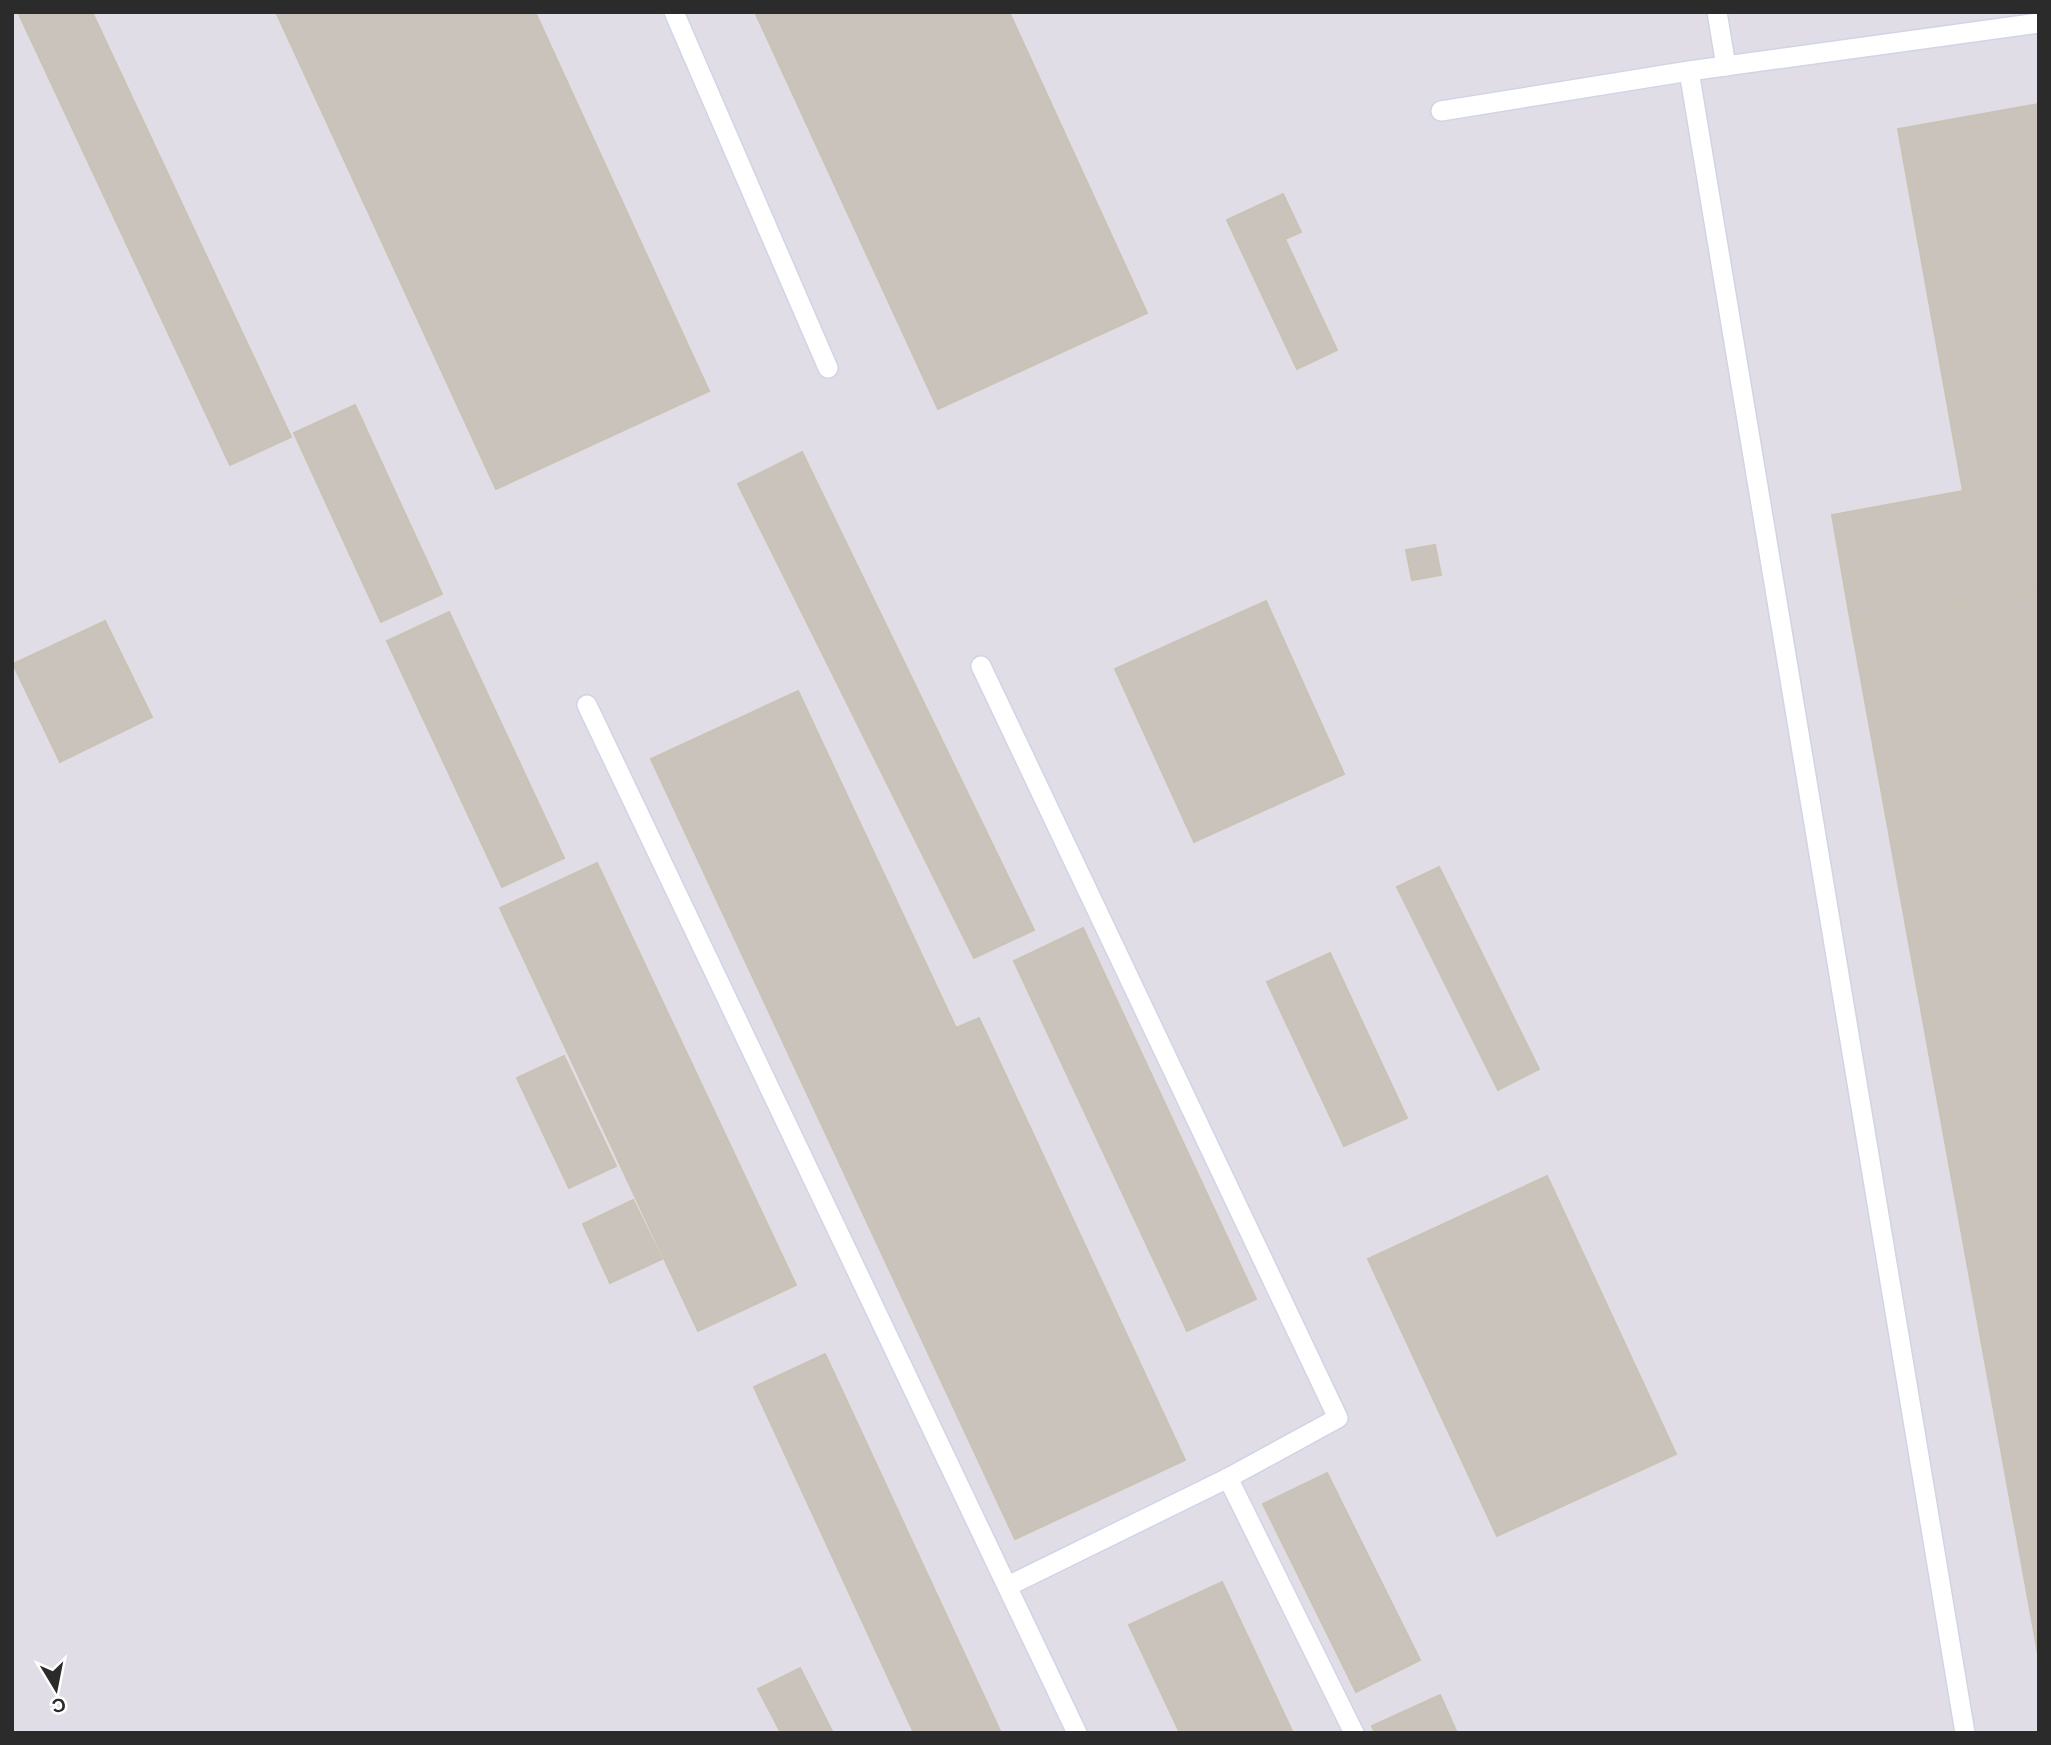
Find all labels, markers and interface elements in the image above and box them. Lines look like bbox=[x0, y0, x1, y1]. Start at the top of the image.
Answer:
north arrow bbox=[21, 1654, 91, 1724]
text: С bbox=[50, 1692, 68, 1719]

